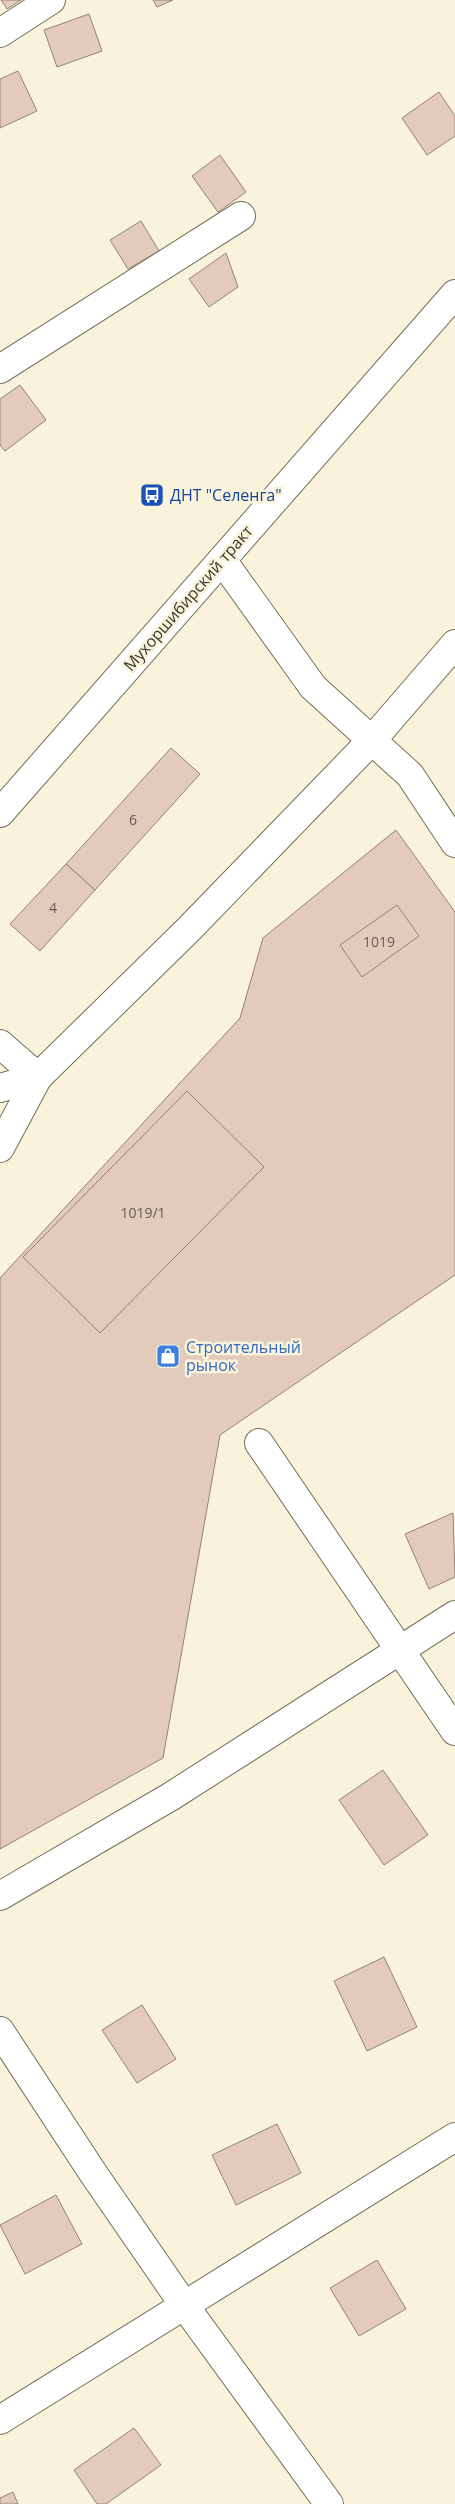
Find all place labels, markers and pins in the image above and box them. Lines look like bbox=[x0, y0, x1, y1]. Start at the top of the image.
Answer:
bus stop icon: ДНТ "Селенга" bbox=[139, 482, 165, 508]
place label: ДНТ "Селенга" bbox=[170, 484, 282, 506]
place label: Строительный рынок bbox=[186, 1336, 301, 1376]
shop icon: Строительный рынок bbox=[155, 1343, 181, 1369]

